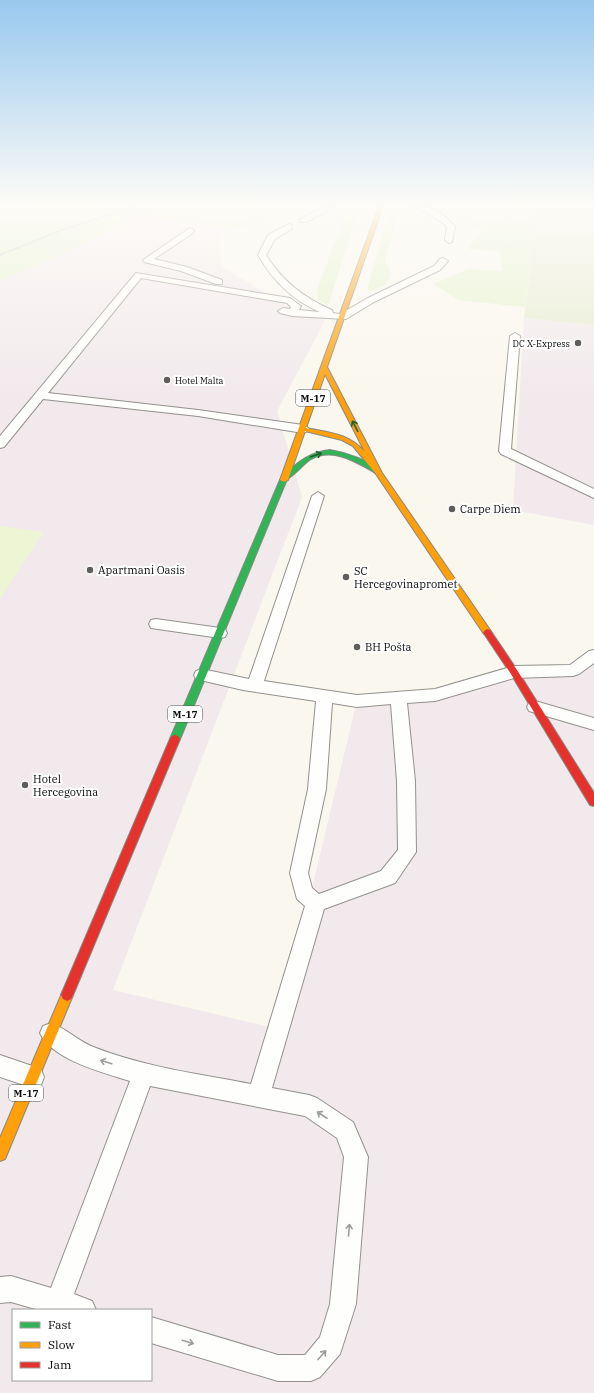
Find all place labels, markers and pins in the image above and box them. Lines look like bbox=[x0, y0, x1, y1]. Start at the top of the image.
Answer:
place label: DC X-Express bbox=[513, 338, 570, 349]
marker: DC X-Express bbox=[573, 338, 583, 348]
marker: Hotel Malta bbox=[162, 375, 172, 385]
place label: Hotel Malta bbox=[175, 375, 224, 386]
place label: Carpe Diem bbox=[460, 502, 521, 516]
marker: Carpe Diem bbox=[447, 504, 457, 514]
place label: Apartmani Oasis bbox=[98, 563, 185, 577]
place label: SC Hercegovinapromet bbox=[354, 564, 457, 591]
marker: Apartmani Oasis bbox=[85, 565, 95, 575]
marker: SC Hercegovinapromet bbox=[341, 572, 351, 582]
place label: BH Pošta bbox=[365, 640, 412, 654]
marker: BH Pošta bbox=[352, 642, 362, 652]
place label: Hotel Hercegovina bbox=[33, 772, 98, 799]
marker: Hotel Hercegovina bbox=[20, 780, 30, 790]

